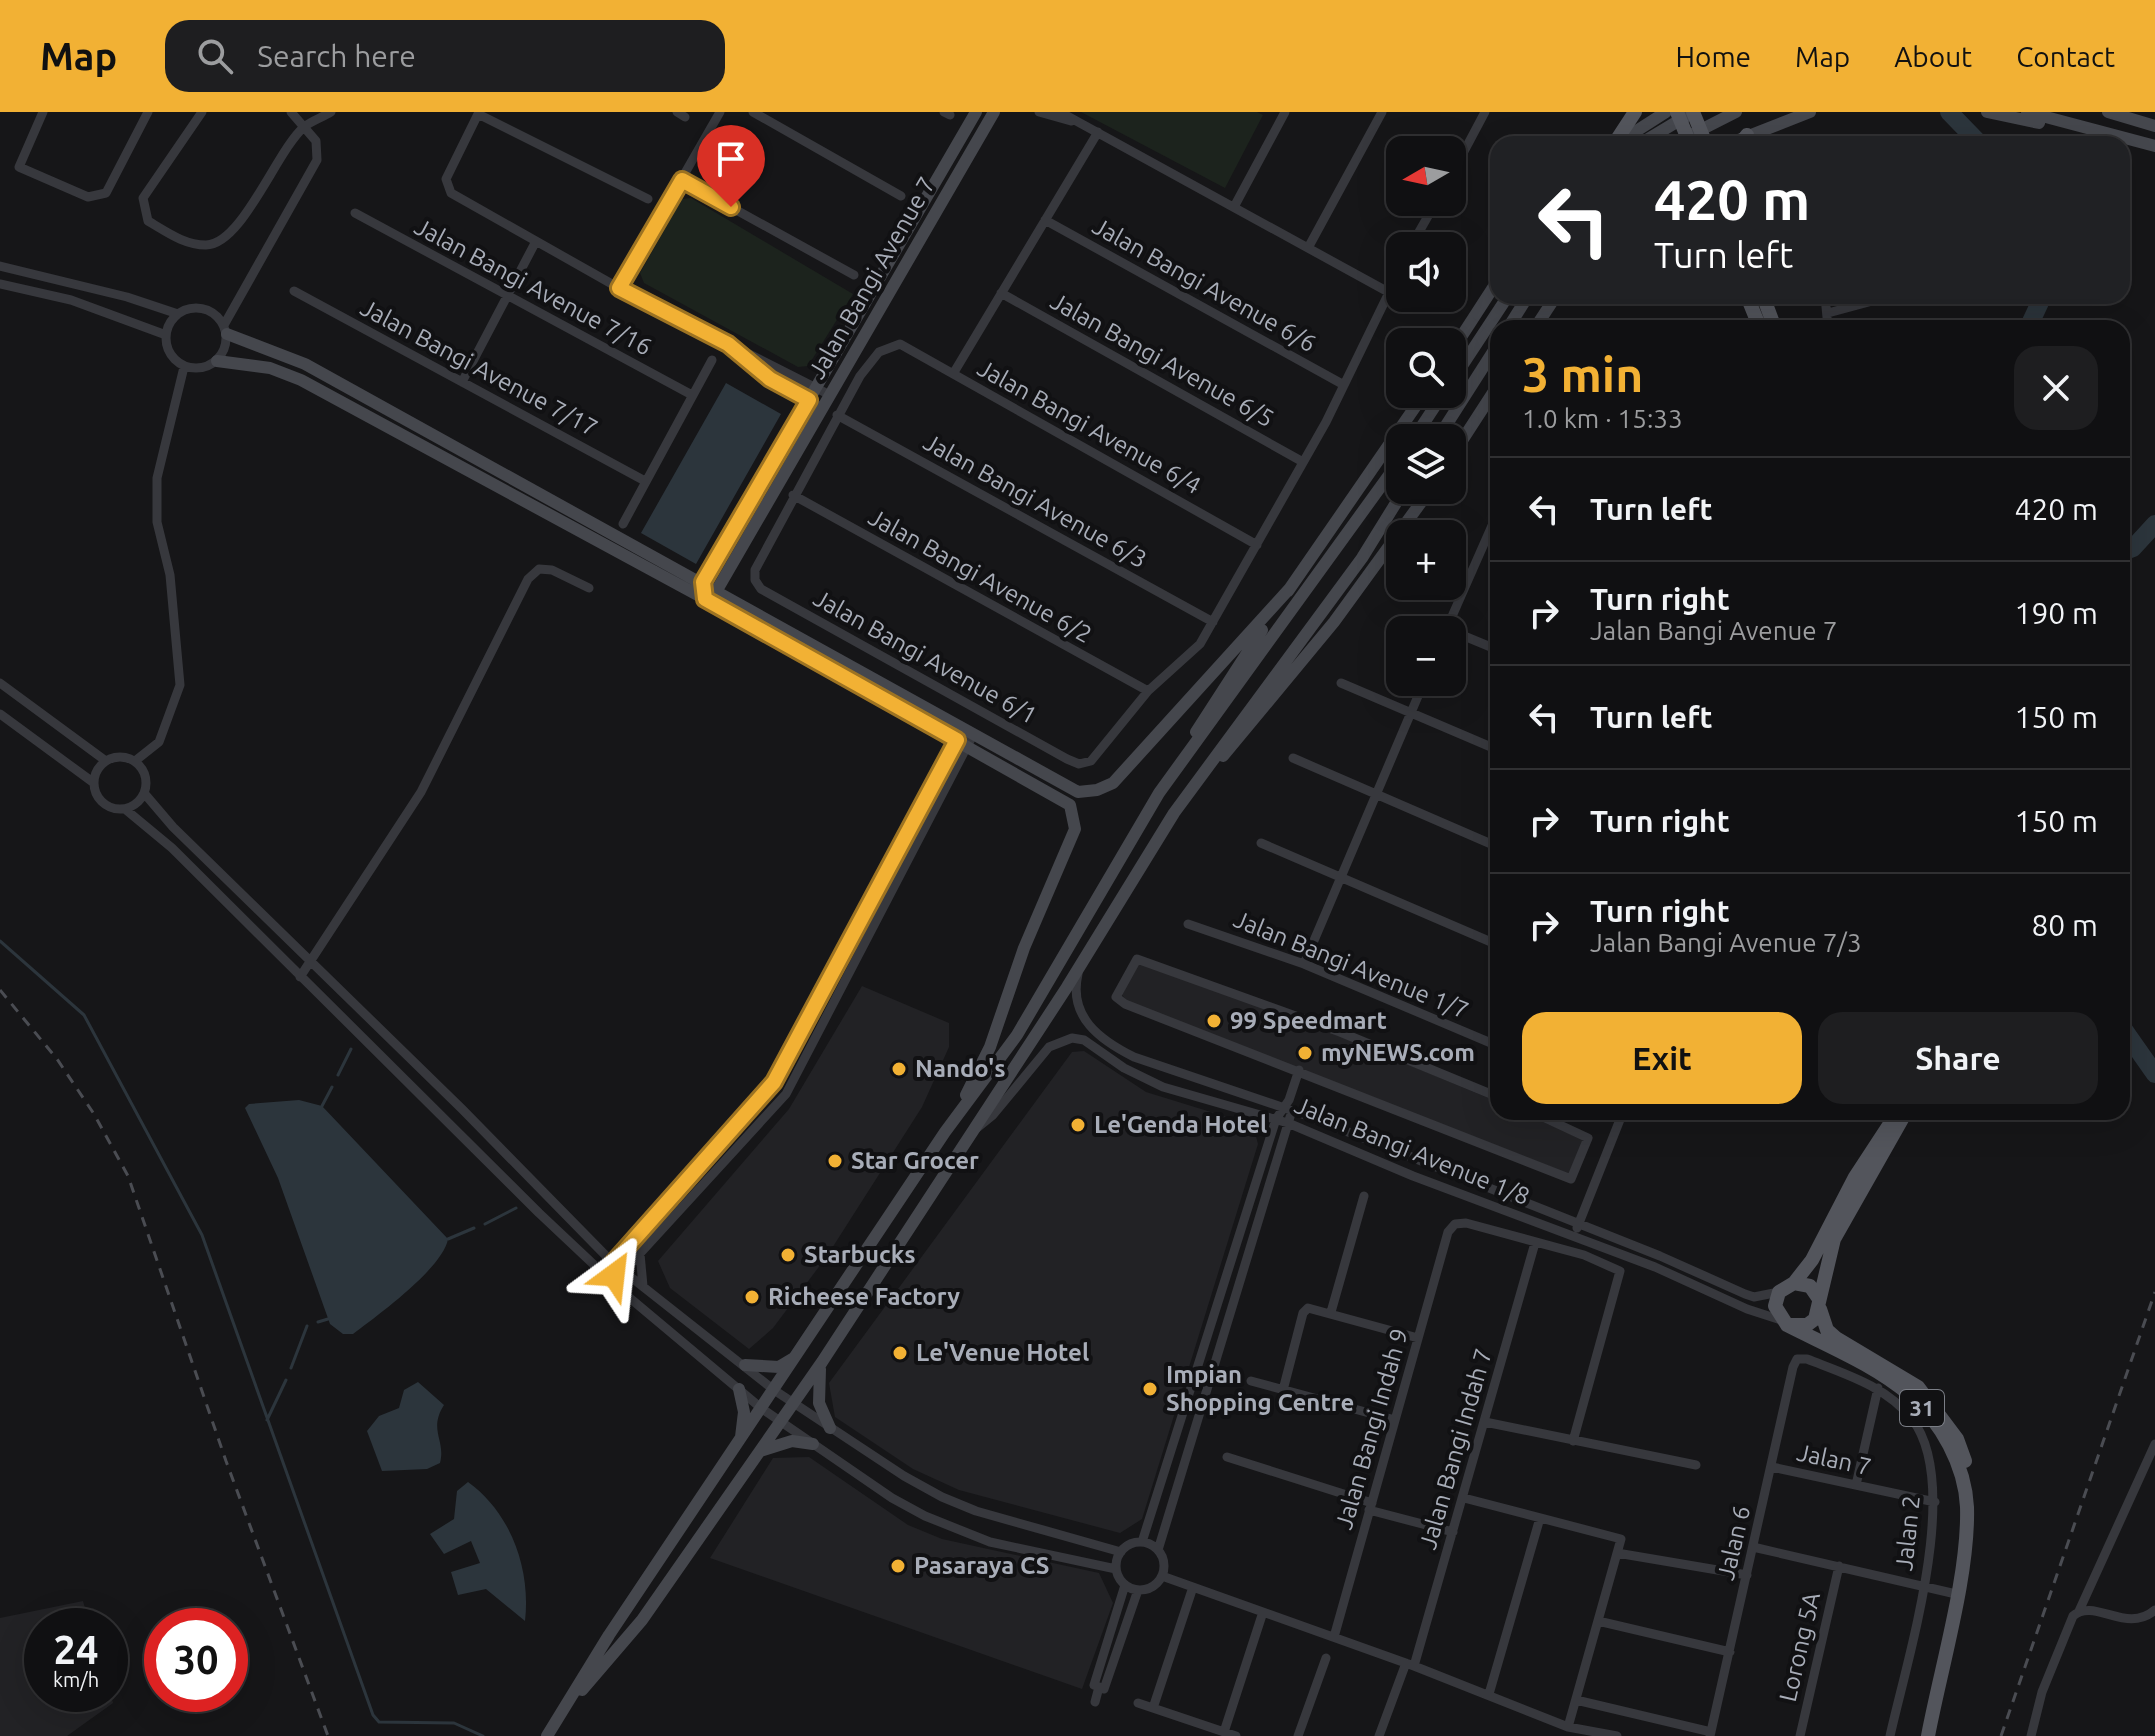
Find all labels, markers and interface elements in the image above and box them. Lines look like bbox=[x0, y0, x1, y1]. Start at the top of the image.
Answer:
search box bbox=[165, 20, 725, 92]
icon: search bbox=[193, 34, 237, 78]
text: Map bbox=[40, 35, 117, 77]
text: Search here bbox=[257, 39, 416, 73]
text: Home bbox=[1676, 41, 1751, 72]
text: Map bbox=[1795, 41, 1850, 72]
text: About bbox=[1894, 41, 1972, 72]
text: Contact bbox=[2016, 41, 2115, 72]
pin bbox=[697, 125, 765, 207]
north arrow bbox=[1386, 136, 1466, 216]
map controls bbox=[1386, 136, 1466, 696]
icon: arrive bbox=[709, 137, 753, 181]
icon: left bbox=[1522, 168, 1626, 272]
text: 420 m bbox=[1654, 168, 1810, 231]
street label: Jalan Bangi Avenue 7 bbox=[803, 172, 940, 383]
street label: Jalan Bangi Avenue 6/6 bbox=[1088, 212, 1320, 357]
street label: Jalan Bangi Avenue 7/16 bbox=[410, 213, 656, 360]
button: sound bbox=[1386, 232, 1466, 312]
text: Turn left bbox=[1654, 234, 1793, 275]
street label: Jalan Bangi Avenue 6/5 bbox=[1046, 287, 1278, 432]
street label: Jalan Bangi Avenue 7/17 bbox=[356, 294, 602, 441]
button: search bbox=[1386, 328, 1466, 408]
button: close bbox=[2014, 346, 2098, 430]
text: 3 min bbox=[1522, 347, 1643, 401]
street label: Jalan Bangi Avenue 6/4 bbox=[973, 354, 1205, 499]
text: 1.0 km · 15:33 bbox=[1522, 404, 1683, 433]
button: layers bbox=[1386, 424, 1466, 504]
street label: Jalan Bangi Avenue 6/3 bbox=[919, 428, 1151, 573]
icon: left bbox=[1522, 487, 1566, 531]
text: Turn left bbox=[1590, 492, 1712, 526]
text: 420 m bbox=[2014, 492, 2098, 526]
street label: Jalan Bangi Avenue 6/2 bbox=[864, 503, 1096, 648]
button: + bbox=[1386, 520, 1466, 600]
text: Turn right bbox=[1590, 582, 1730, 616]
street label: Jalan Bangi Avenue 6/1 bbox=[809, 584, 1041, 729]
icon: right bbox=[1522, 591, 1566, 635]
text: 190 m bbox=[2014, 596, 2098, 630]
button: − bbox=[1386, 616, 1466, 696]
text: Jalan Bangi Avenue 7 bbox=[1590, 616, 1837, 645]
icon: left bbox=[1522, 695, 1566, 739]
text: Turn left bbox=[1590, 700, 1712, 734]
text: 150 m bbox=[2014, 700, 2098, 734]
icon: right bbox=[1522, 799, 1566, 843]
text: Turn right bbox=[1590, 804, 1730, 838]
text: 150 m bbox=[2014, 804, 2098, 838]
text: Turn right bbox=[1590, 894, 1730, 928]
icon: right bbox=[1522, 903, 1566, 947]
street label: Jalan Bangi Avenue 1/7 bbox=[1230, 905, 1472, 1024]
text: 80 m bbox=[2031, 908, 2098, 942]
text: Jalan Bangi Avenue 7/3 bbox=[1590, 928, 1862, 957]
place label: 99 Speedmart bbox=[1230, 1007, 1387, 1034]
marker: 99 Speedmart bbox=[1205, 1012, 1223, 1030]
button: Exit bbox=[1522, 1012, 1802, 1104]
button: Share bbox=[1818, 1012, 2098, 1104]
place label: myNEWS.com bbox=[1321, 1039, 1475, 1066]
marker: myNEWS.com bbox=[1296, 1044, 1314, 1062]
place label: Nando's bbox=[915, 1055, 1006, 1082]
marker: Nando's bbox=[890, 1060, 908, 1078]
street label: Jalan Bangi Avenue 1/8 bbox=[1291, 1091, 1533, 1210]
place label: Le'Genda Hotel bbox=[1094, 1111, 1267, 1138]
marker: Le'Genda Hotel bbox=[1069, 1116, 1087, 1134]
place label: Star Grocer bbox=[851, 1147, 979, 1174]
marker: Star Grocer bbox=[826, 1152, 844, 1170]
position arrow bbox=[572, 1233, 656, 1317]
place label: Starbucks bbox=[804, 1241, 916, 1268]
marker: Starbucks bbox=[779, 1246, 797, 1264]
place label: Richeese Factory bbox=[768, 1283, 960, 1310]
marker: Richeese Factory bbox=[743, 1288, 761, 1306]
street label: Jalan Bangi Indah 9 bbox=[1330, 1325, 1413, 1532]
place label: Le'Venue Hotel bbox=[916, 1339, 1089, 1366]
marker: Le'Venue Hotel bbox=[891, 1344, 909, 1362]
street label: Jalan Bangi Indah 7 bbox=[1414, 1345, 1497, 1552]
place label: Impian Shopping Centre bbox=[1166, 1361, 1354, 1416]
marker: Impian Shopping Centre bbox=[1141, 1380, 1159, 1398]
road number: 31 bbox=[1900, 1390, 1944, 1426]
street label: Jalan 7 bbox=[1794, 1438, 1874, 1481]
street label: Jalan 2 bbox=[1890, 1494, 1925, 1572]
street label: Jalan 6 bbox=[1712, 1503, 1755, 1583]
place label: Pasaraya CS bbox=[914, 1552, 1049, 1579]
marker: Pasaraya CS bbox=[889, 1557, 907, 1575]
street label: Lorong 5A bbox=[1774, 1589, 1825, 1704]
speed limit sign: 30 bbox=[144, 1608, 248, 1712]
text: 24 bbox=[53, 1627, 99, 1672]
text: km/h bbox=[53, 1668, 99, 1691]

